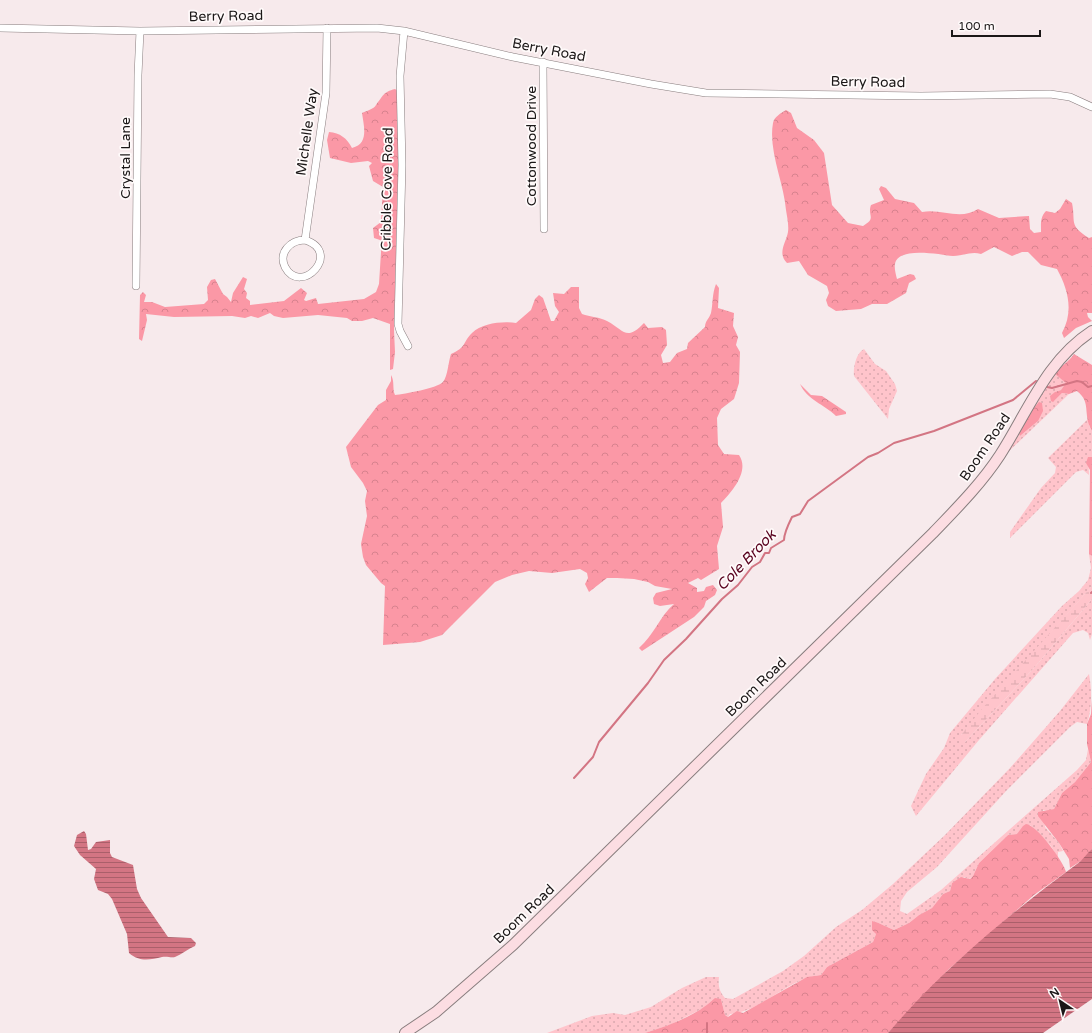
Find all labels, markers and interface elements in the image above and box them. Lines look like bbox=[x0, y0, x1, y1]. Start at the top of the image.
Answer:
street label: Berry Road bbox=[189, 7, 263, 25]
scale bar bbox=[952, 12, 1040, 38]
text: 100 m bbox=[958, 19, 995, 33]
street label: Berry Road bbox=[511, 35, 587, 65]
street label: Berry Road bbox=[831, 73, 905, 91]
street label: Cottonwood Drive bbox=[523, 86, 540, 206]
street label: Michelle Way bbox=[292, 87, 322, 177]
street label: Crystal Lane bbox=[117, 117, 134, 199]
street label: Cribble Cove Road bbox=[377, 127, 397, 251]
street label: Boom Road bbox=[956, 410, 1014, 484]
water label: Cole Brook bbox=[713, 525, 781, 594]
street label: Boom Road bbox=[722, 654, 790, 720]
street label: Boom Road bbox=[490, 881, 558, 947]
north arrow bbox=[1040, 981, 1080, 1021]
text: N bbox=[1047, 985, 1062, 1001]

